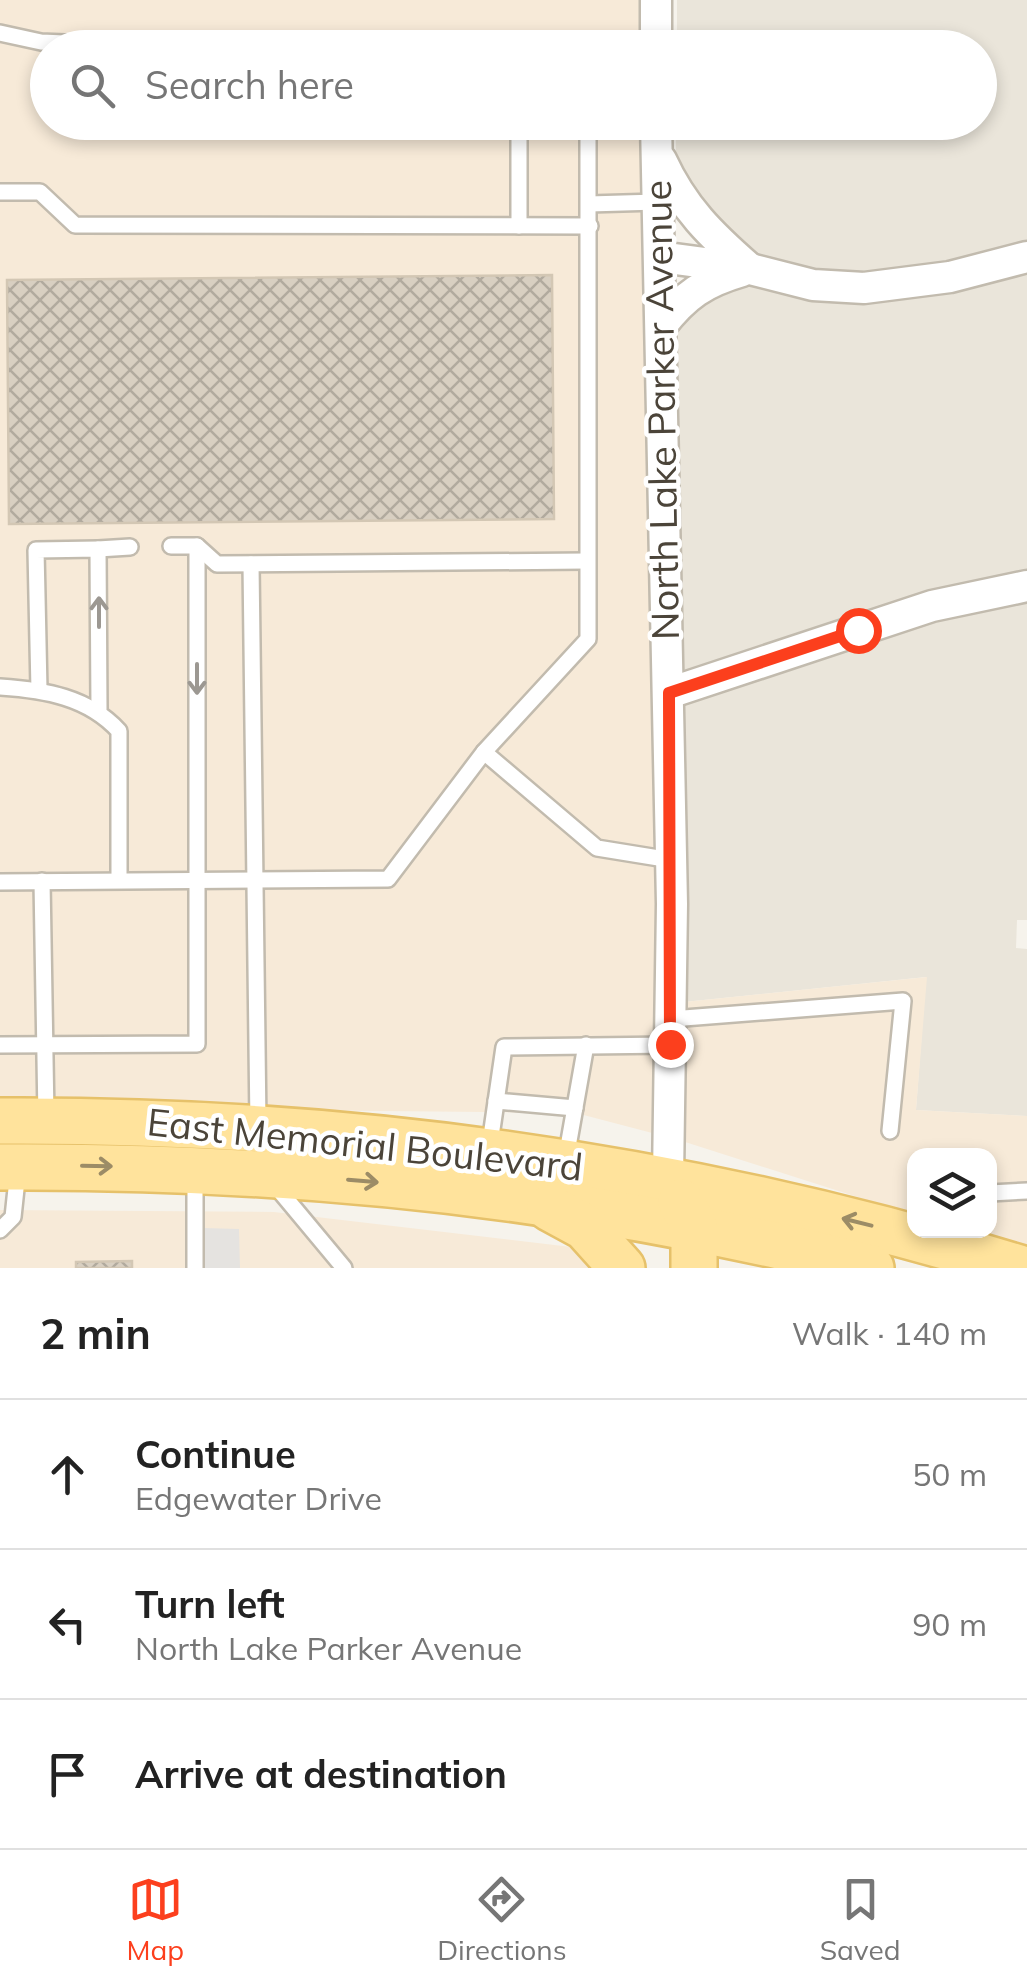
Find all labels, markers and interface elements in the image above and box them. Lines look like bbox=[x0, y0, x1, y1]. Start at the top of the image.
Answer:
search box bbox=[30, 30, 997, 140]
icon: search bbox=[65, 58, 120, 113]
text: Search here bbox=[145, 61, 354, 109]
street label: North Lake Parker Avenue bbox=[633, 180, 689, 640]
one-way arrow bbox=[89, 596, 108, 628]
route start bbox=[836, 608, 882, 654]
one-way arrow bbox=[188, 662, 206, 694]
route end bbox=[648, 1022, 694, 1068]
street label: East Memorial Boulevard bbox=[145, 1097, 585, 1191]
map controls bbox=[907, 1148, 997, 1238]
button: layers bbox=[907, 1148, 997, 1238]
one-way arrow bbox=[81, 1157, 113, 1176]
one-way arrow bbox=[346, 1171, 379, 1190]
one-way arrow bbox=[842, 1212, 873, 1231]
text: 2 min bbox=[40, 1307, 151, 1360]
text: Walk · 140 m bbox=[792, 1313, 987, 1353]
text: Continue bbox=[135, 1430, 296, 1478]
icon: ahead bbox=[40, 1447, 95, 1502]
text: 50 m bbox=[912, 1454, 987, 1494]
text: Edgewater Drive bbox=[135, 1478, 382, 1518]
text: Turn left bbox=[135, 1580, 285, 1628]
icon: left bbox=[40, 1597, 95, 1652]
text: 90 m bbox=[912, 1604, 987, 1644]
text: North Lake Parker Avenue bbox=[135, 1628, 522, 1668]
icon: arrive bbox=[40, 1747, 95, 1802]
text: Arrive at destination bbox=[135, 1750, 507, 1798]
tab: Map bbox=[127, 1872, 184, 1967]
tab: Directions bbox=[437, 1872, 567, 1967]
tab: Saved bbox=[820, 1872, 900, 1967]

